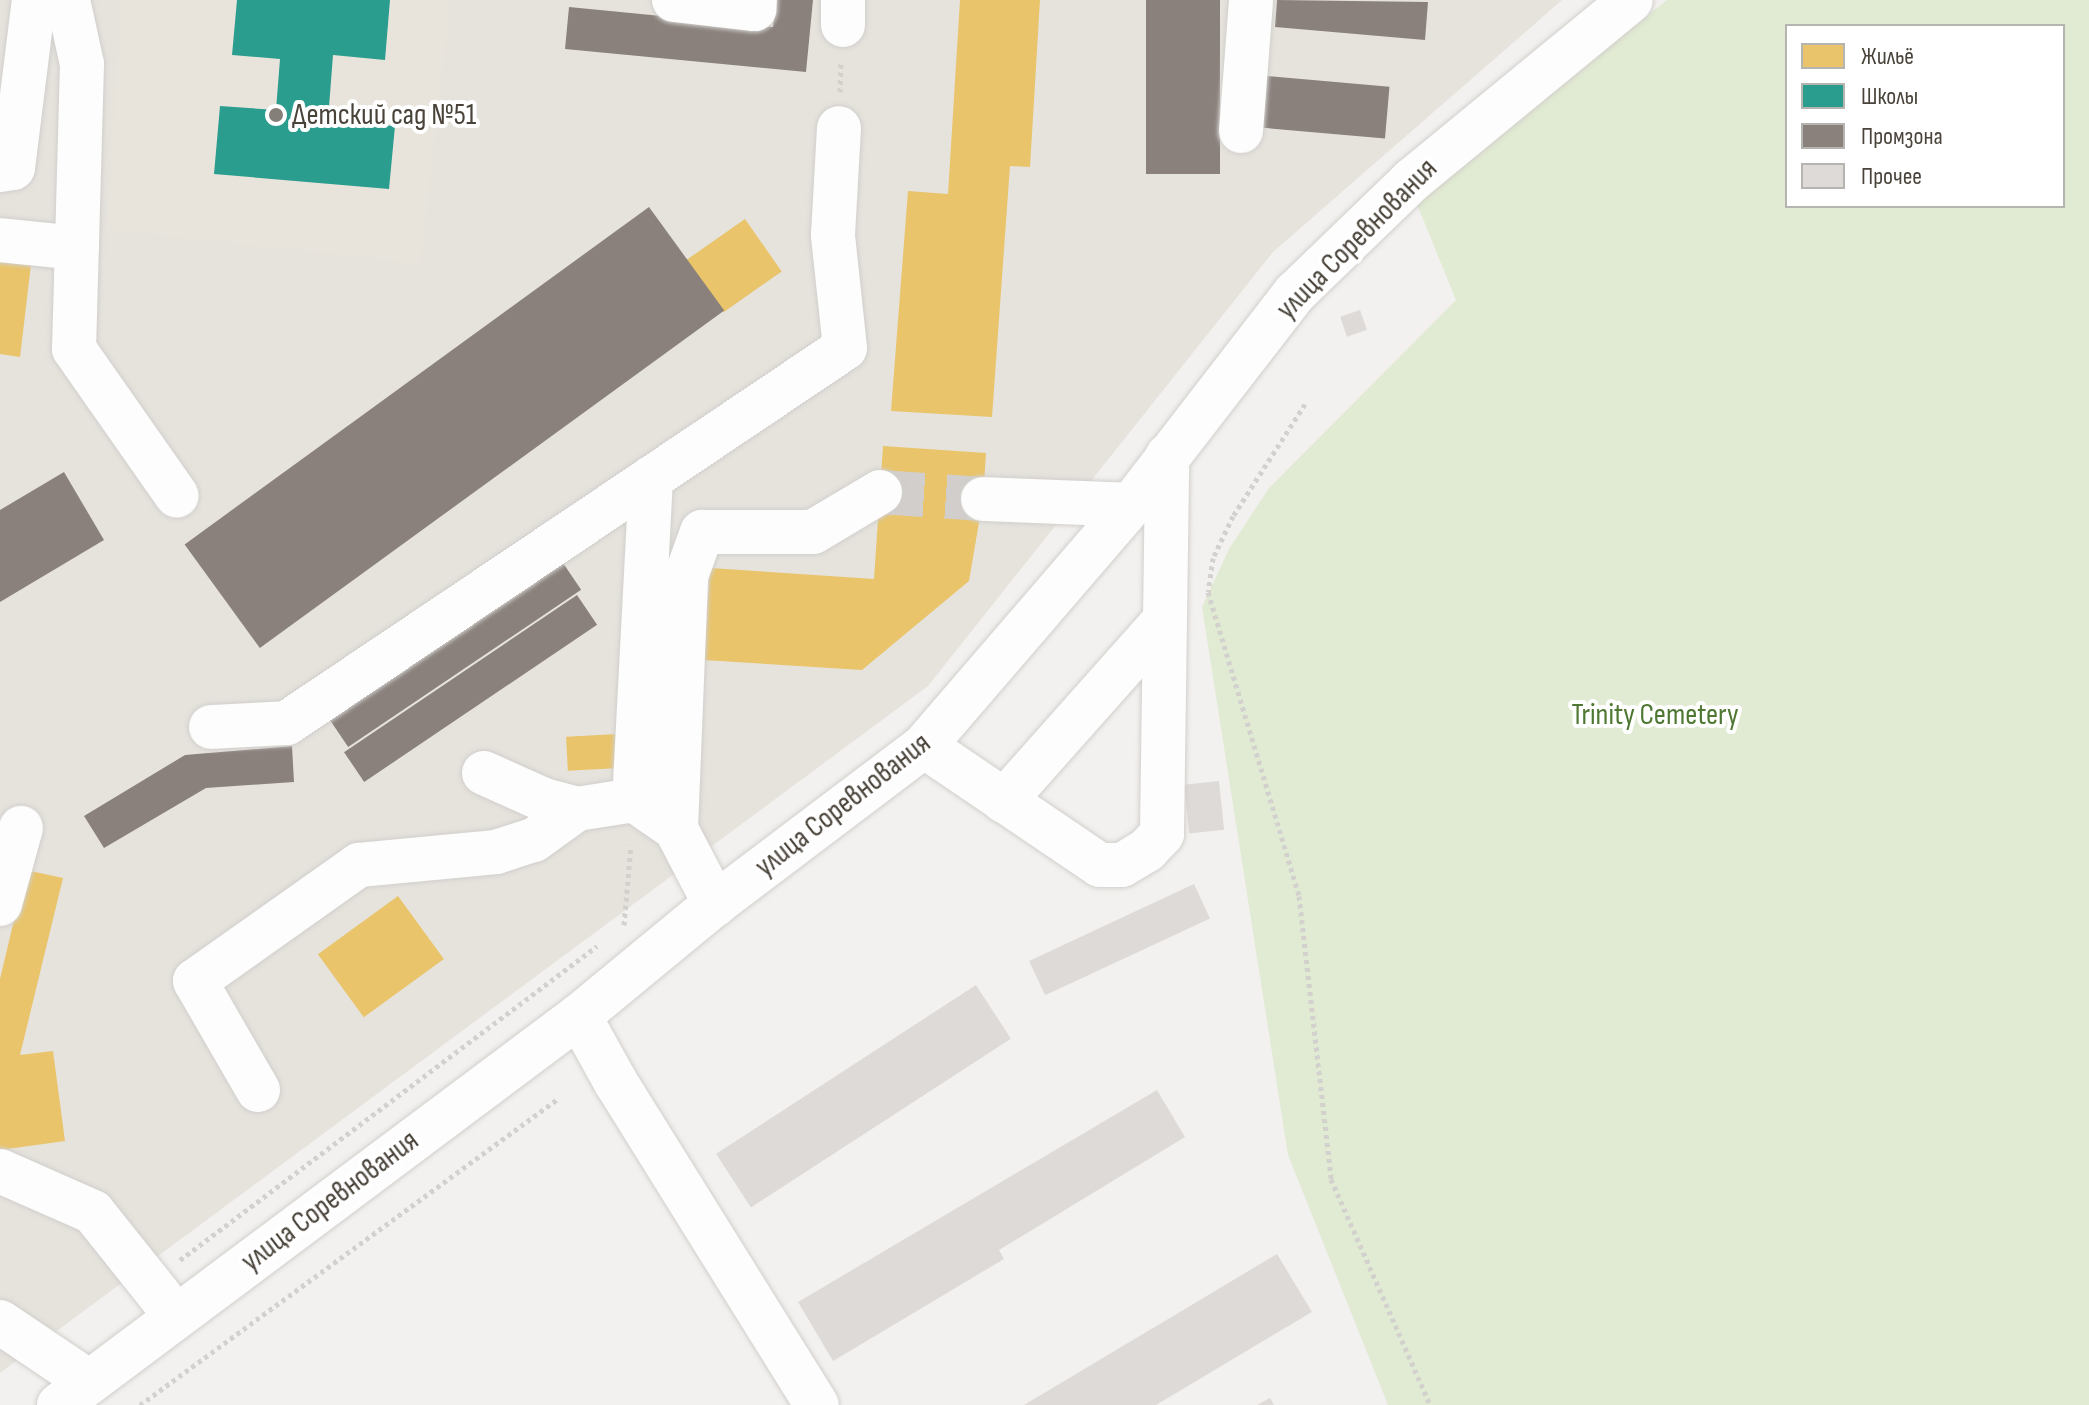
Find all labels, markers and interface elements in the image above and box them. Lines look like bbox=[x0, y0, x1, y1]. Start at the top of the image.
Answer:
legend bbox=[1785, 24, 2065, 208]
text: Жильё bbox=[1861, 42, 1914, 71]
text: Школы bbox=[1861, 82, 1918, 111]
place label: Детский сад №51 bbox=[292, 97, 476, 133]
marker: Детский сад №51 bbox=[267, 106, 285, 124]
text: Промзона bbox=[1861, 122, 1943, 151]
street label: улица Соревнования bbox=[1269, 151, 1445, 327]
text: Прочее bbox=[1861, 162, 1922, 191]
park label: Trinity Cemetery bbox=[1571, 697, 1739, 733]
street label: улица Соревнования bbox=[748, 725, 938, 885]
street label: улица Соревнования bbox=[234, 1123, 426, 1279]

